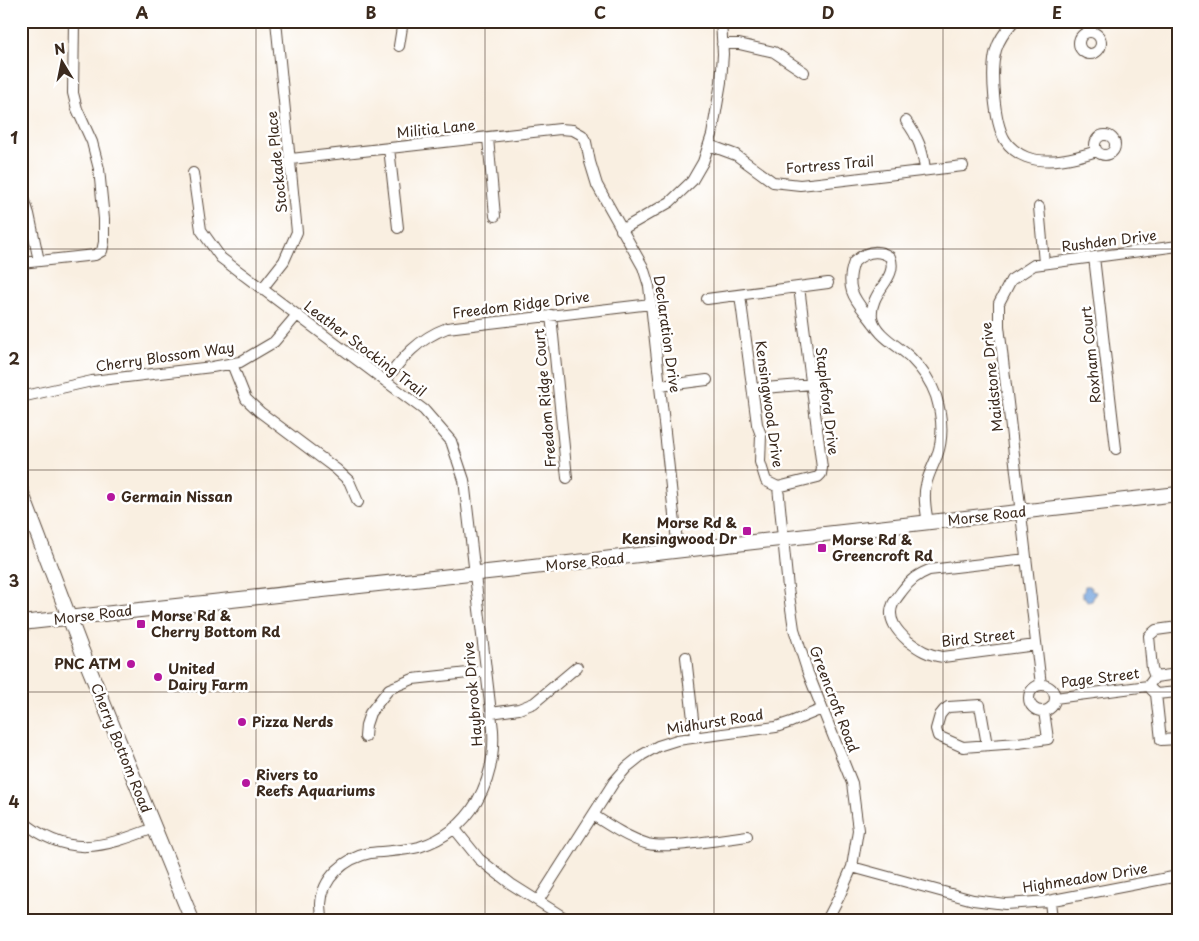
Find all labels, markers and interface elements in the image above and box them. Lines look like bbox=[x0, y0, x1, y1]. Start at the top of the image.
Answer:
text: A bbox=[136, 0, 149, 24]
text: B bbox=[366, 0, 377, 24]
text: C bbox=[594, 0, 606, 24]
text: D bbox=[822, 0, 834, 24]
text: E bbox=[1052, 0, 1062, 24]
text: N bbox=[52, 37, 67, 60]
north arrow bbox=[38, 38, 88, 88]
street label: Stockade Place bbox=[261, 110, 292, 214]
street label: Militia Lane bbox=[396, 114, 476, 143]
text: 1 bbox=[10, 125, 18, 149]
street label: Fortress Trail bbox=[785, 150, 875, 179]
street label: Rushden Drive bbox=[1060, 224, 1158, 257]
street label: Declaration Drive bbox=[649, 274, 686, 394]
street label: Freedom Ridge Drive bbox=[451, 286, 591, 323]
street label: Leather Stocking Trail bbox=[300, 296, 431, 402]
street label: Roxham Court bbox=[1075, 305, 1106, 405]
street label: Maidstone Drive bbox=[975, 321, 1008, 433]
street label: Freedom Ridge Court bbox=[528, 327, 561, 469]
street label: Cherry Blossom Way bbox=[94, 336, 236, 377]
street label: Kensingwood Drive bbox=[750, 339, 789, 469]
text: 2 bbox=[8, 346, 20, 370]
street label: Stapleford Drive bbox=[810, 346, 845, 457]
place label: Germain Nissan bbox=[121, 486, 233, 507]
marker: Germain Nissan bbox=[105, 491, 117, 503]
street label: Morse Road bbox=[946, 500, 1028, 531]
place label: Morse Rd & Kensingwood Dr bbox=[622, 512, 738, 549]
marker: Morse Rd & Kensingwood Dr bbox=[741, 525, 753, 537]
place label: Morse Rd & Greencroft Rd bbox=[832, 529, 934, 566]
marker: Morse Rd & Greencroft Rd bbox=[816, 542, 828, 554]
street label: Morse Road bbox=[544, 547, 625, 576]
text: 3 bbox=[9, 568, 19, 592]
street label: Morse Road bbox=[52, 599, 134, 630]
place label: Morse Rd & Cherry Bottom Rd bbox=[151, 605, 281, 642]
marker: Morse Rd & Cherry Bottom Rd bbox=[135, 618, 147, 630]
street label: Bird Street bbox=[940, 623, 1016, 652]
street label: Haybrook Drive bbox=[457, 641, 488, 747]
street label: Greencroft Road bbox=[804, 642, 864, 755]
place label: PNC ATM bbox=[54, 653, 121, 674]
marker: PNC ATM bbox=[125, 658, 137, 670]
place label: United Dairy Farm bbox=[168, 658, 248, 695]
street label: Page Street bbox=[1060, 662, 1141, 693]
marker: United Dairy Farm bbox=[152, 671, 164, 683]
street label: Cherry Bottom Road bbox=[86, 680, 157, 816]
street label: Midhurst Road bbox=[665, 703, 765, 740]
place label: Pizza Nerds bbox=[252, 711, 334, 732]
marker: Pizza Nerds bbox=[236, 716, 248, 728]
place label: Rivers to Reefs Aquariums bbox=[256, 764, 375, 801]
marker: Rivers to Reefs Aquariums bbox=[240, 777, 252, 789]
text: 4 bbox=[9, 789, 20, 813]
street label: Highmeadow Drive bbox=[1021, 857, 1149, 898]

